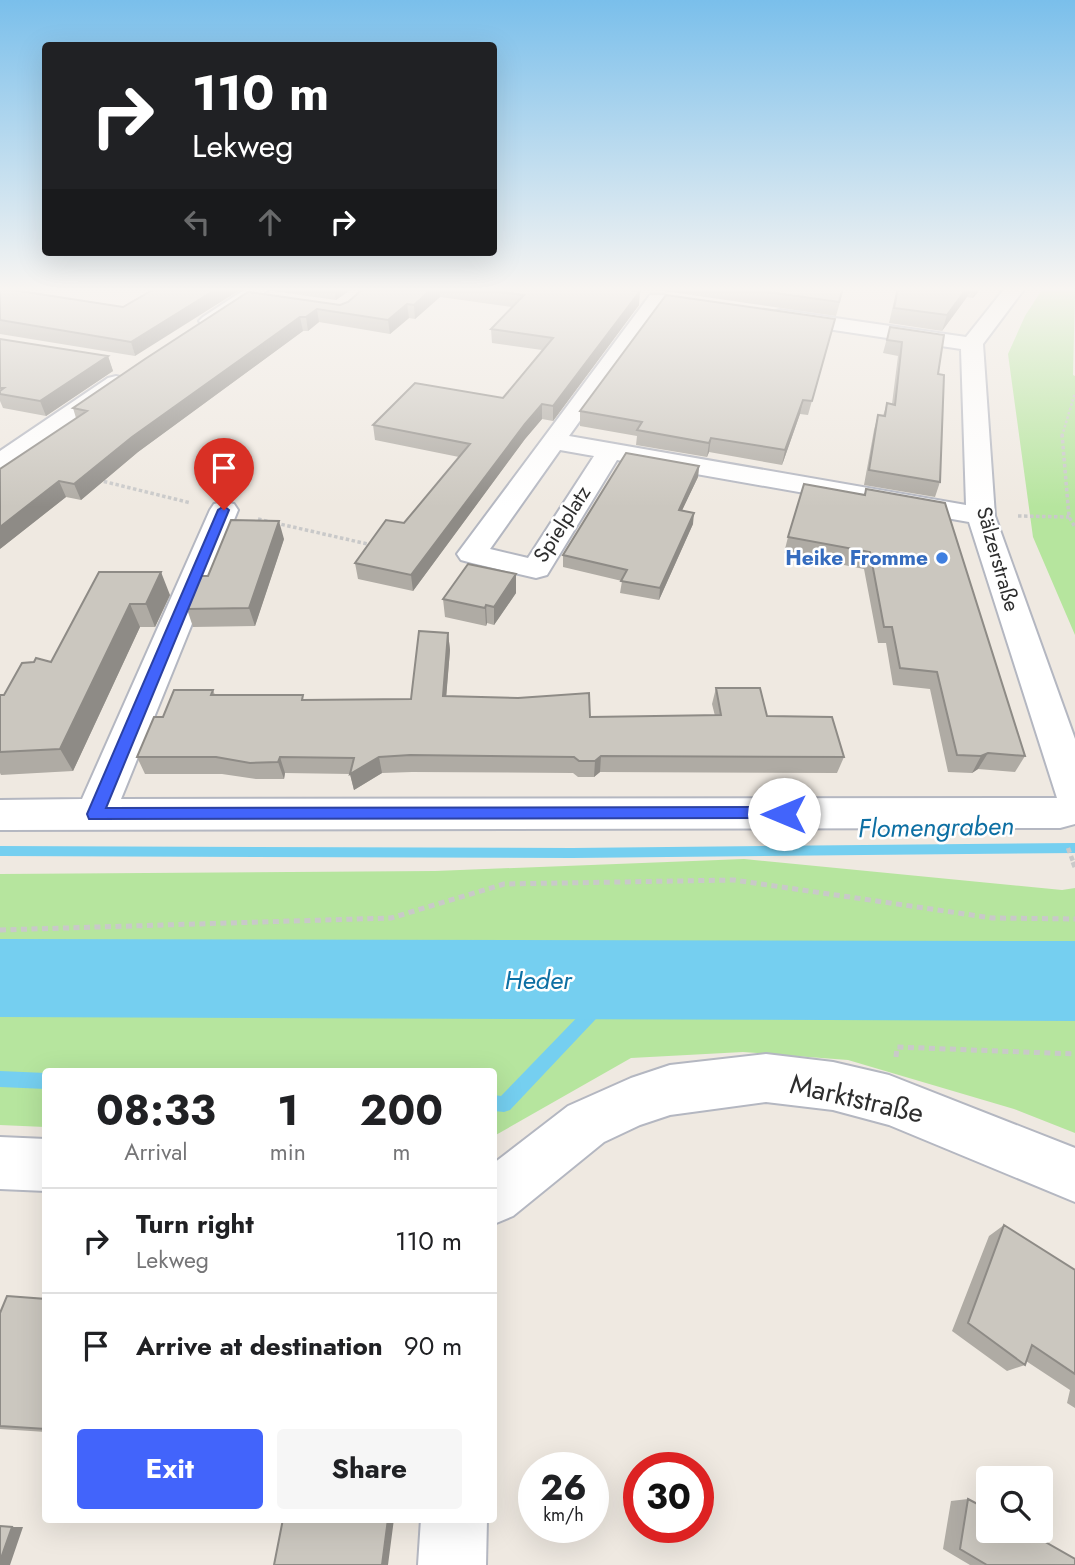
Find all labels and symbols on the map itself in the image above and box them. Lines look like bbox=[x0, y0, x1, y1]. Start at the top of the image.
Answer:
pin bbox=[194, 438, 254, 510]
street label: Spielplatz bbox=[526, 479, 598, 568]
street label: Sälzerstraße bbox=[969, 503, 1027, 615]
place label: Heike Fromme bbox=[785, 543, 928, 573]
marker: Heike Fromme bbox=[934, 550, 950, 566]
position arrow bbox=[747, 777, 821, 851]
water label: Flomengraben bbox=[858, 807, 1014, 847]
water label: Heder bbox=[504, 961, 573, 999]
street label: Marktstraße bbox=[786, 1063, 928, 1134]
speed limit sign: 30 bbox=[623, 1452, 714, 1543]

